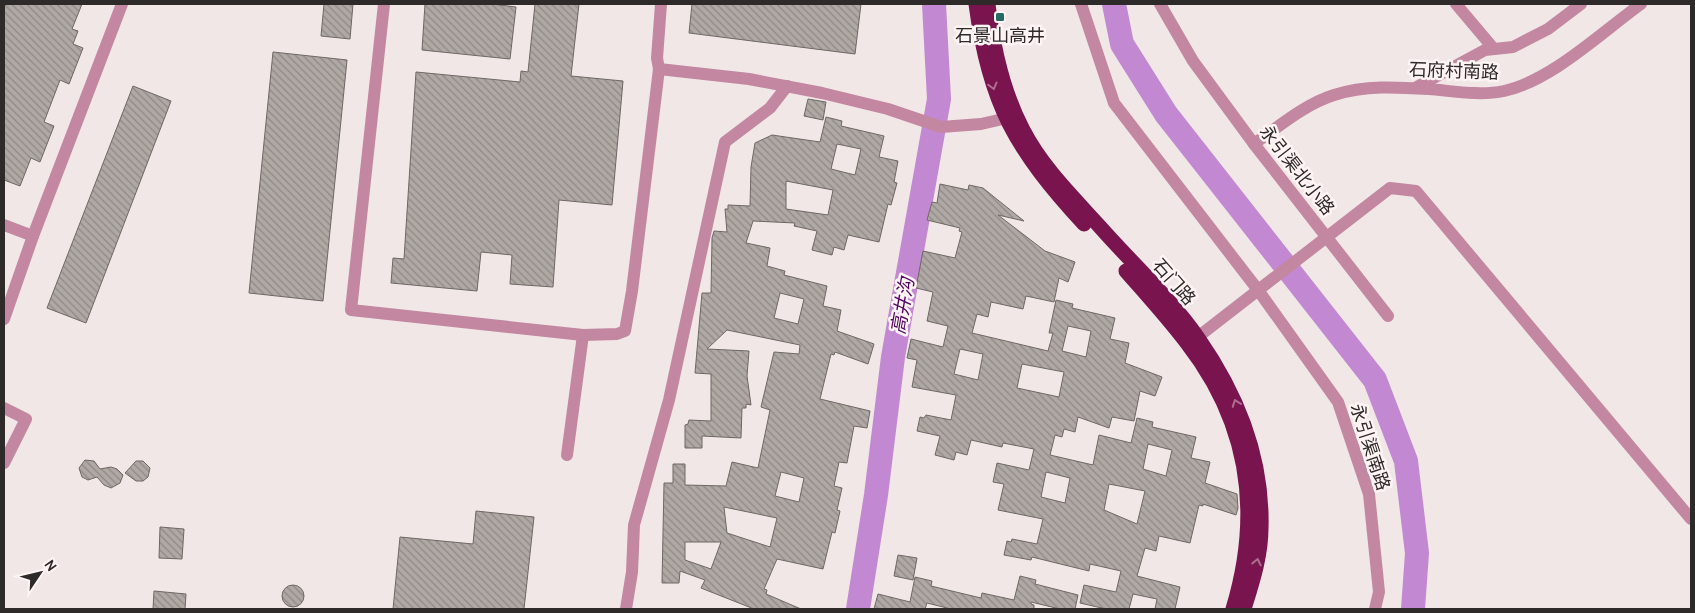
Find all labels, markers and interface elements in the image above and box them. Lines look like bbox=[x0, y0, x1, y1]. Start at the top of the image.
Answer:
marker: 石景山高井 bbox=[994, 11, 1006, 23]
place label: 石景山高井 bbox=[955, 25, 1045, 47]
street label: 石府村南路 bbox=[1409, 58, 1499, 84]
one-way arrow bbox=[987, 81, 997, 89]
street label: 永引渠北小路 bbox=[1255, 121, 1339, 219]
street label: 石门路 bbox=[1148, 254, 1200, 310]
water label: 高井沟 bbox=[886, 274, 919, 336]
one-way arrow bbox=[1232, 400, 1242, 408]
street label: 永引渠南路 bbox=[1346, 401, 1394, 493]
north arrow bbox=[15, 548, 65, 598]
text: N bbox=[40, 556, 61, 575]
one-way arrow bbox=[1251, 558, 1262, 567]

